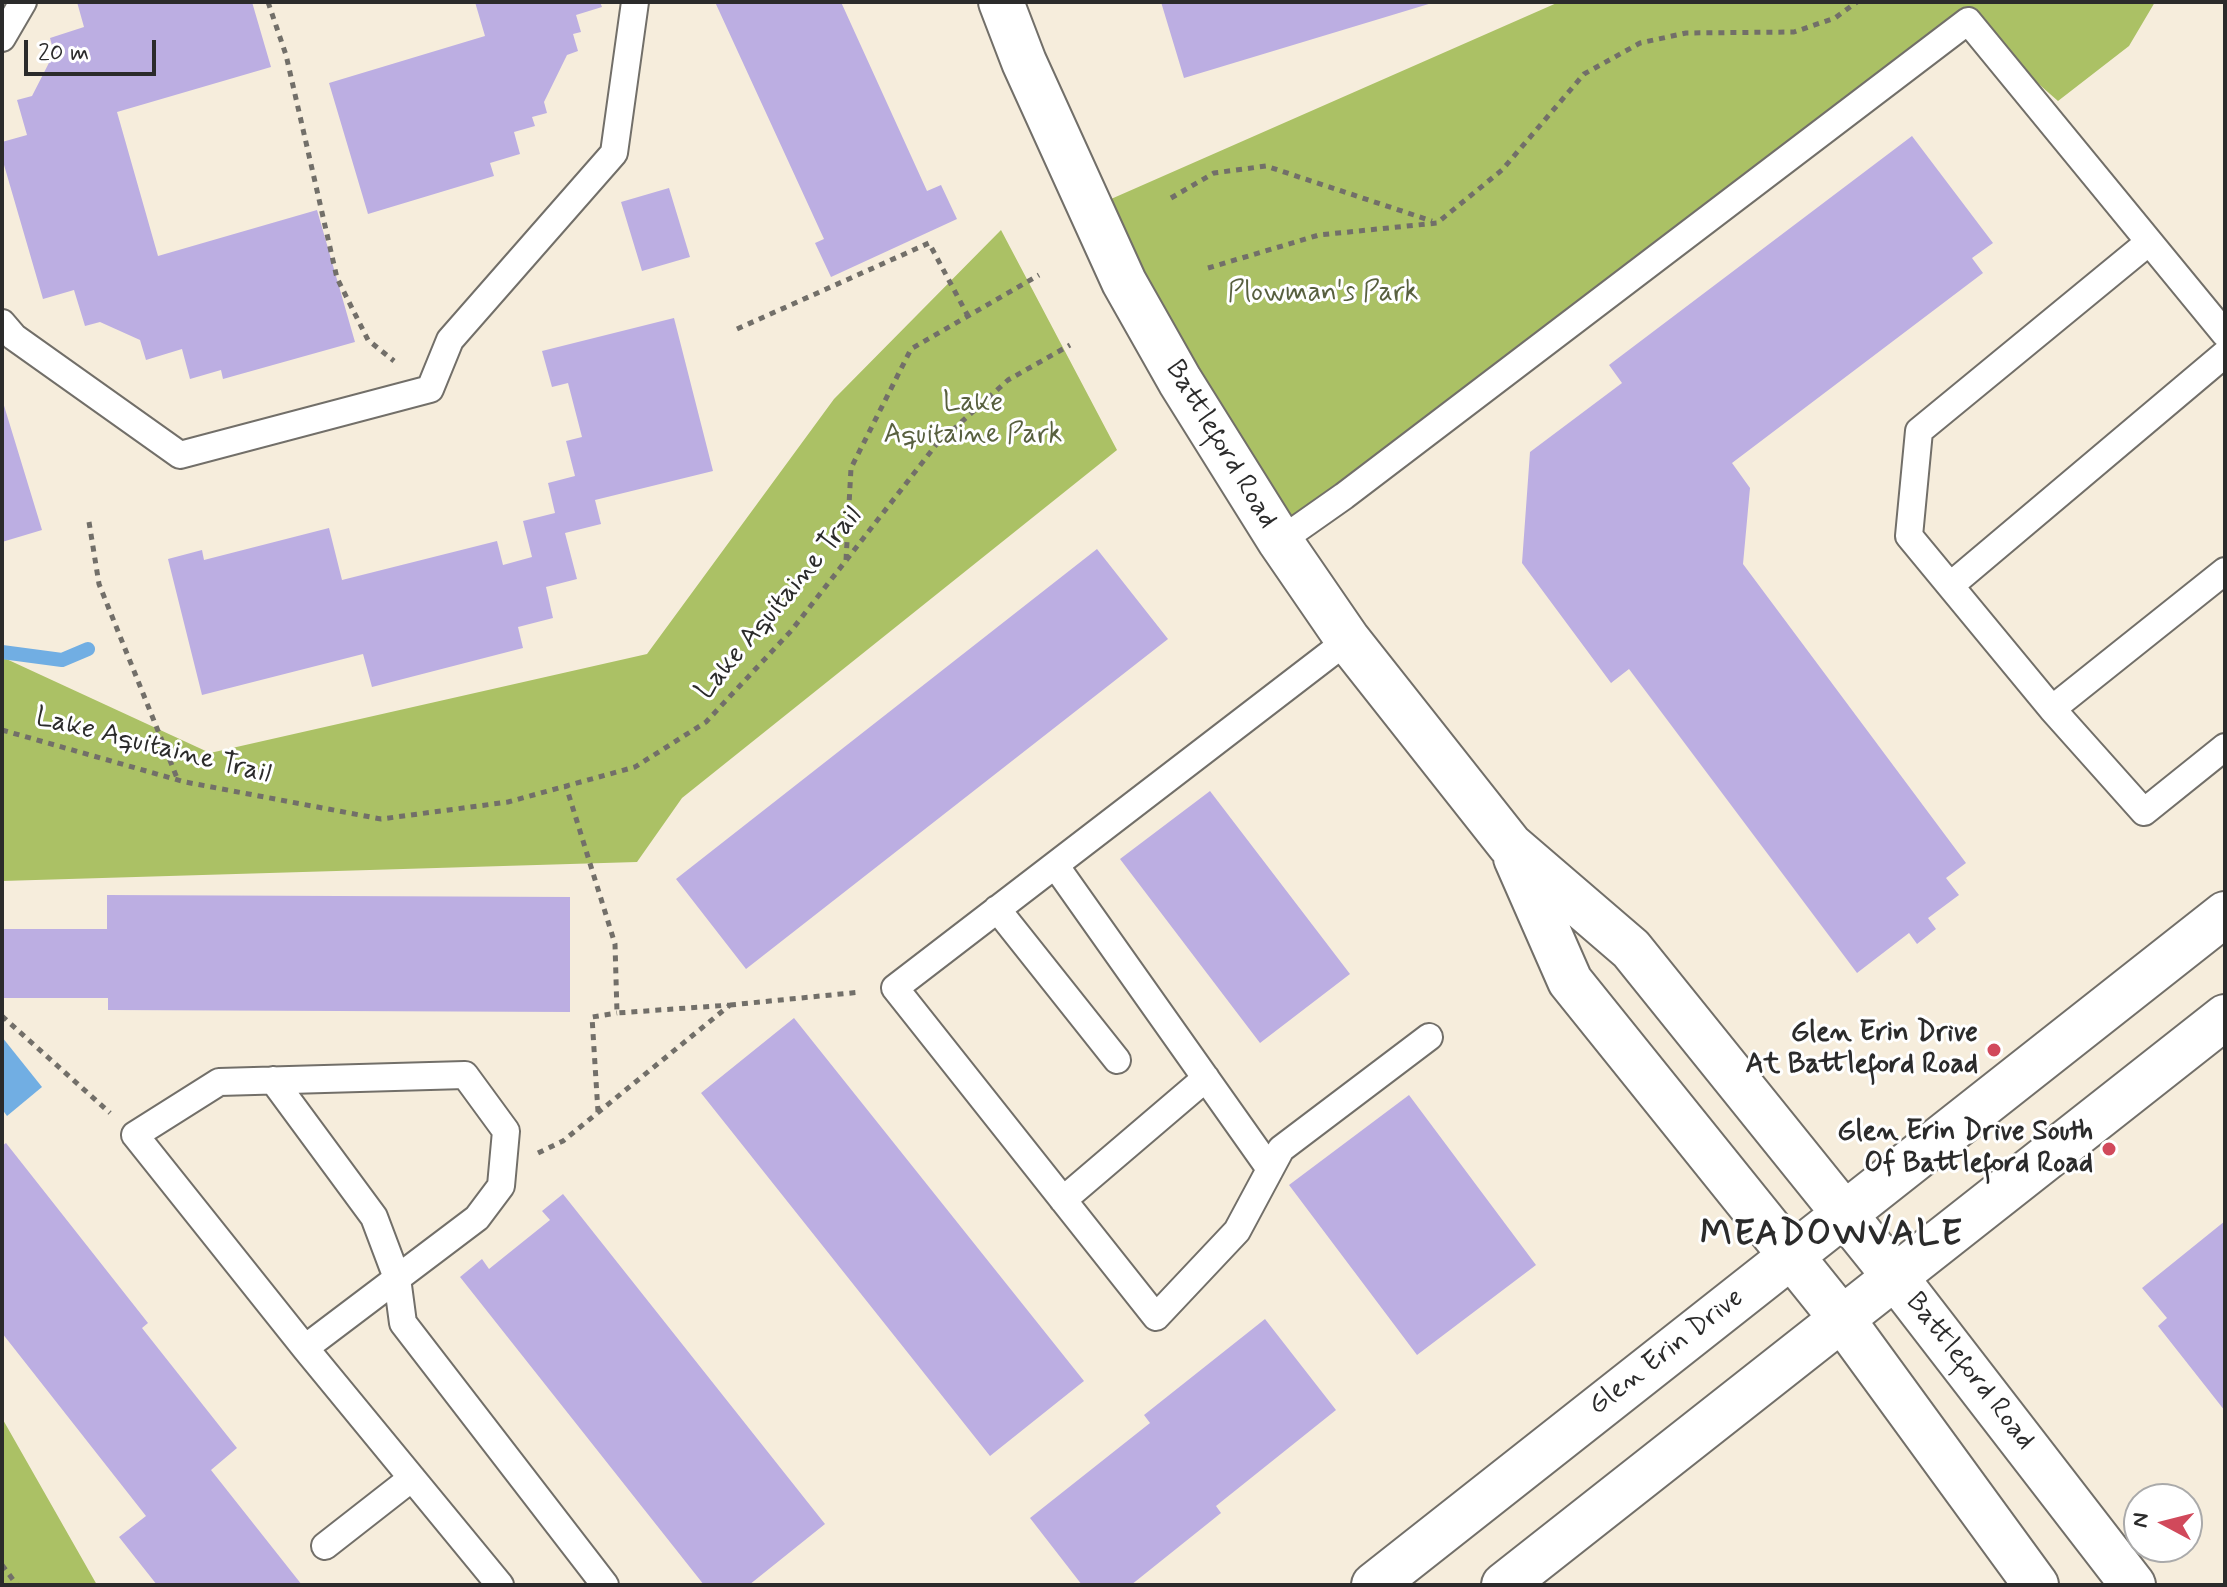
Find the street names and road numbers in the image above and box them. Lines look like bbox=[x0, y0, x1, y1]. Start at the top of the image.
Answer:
street label: Battleford Road bbox=[1157, 355, 1283, 535]
street label: Lake Aquitaine Trail bbox=[689, 501, 871, 707]
street label: Lake Aquitaine Trail bbox=[32, 701, 274, 793]
street label: Glen Erin Drive bbox=[1583, 1282, 1751, 1424]
street label: Battleford Road bbox=[1897, 1287, 2041, 1457]

